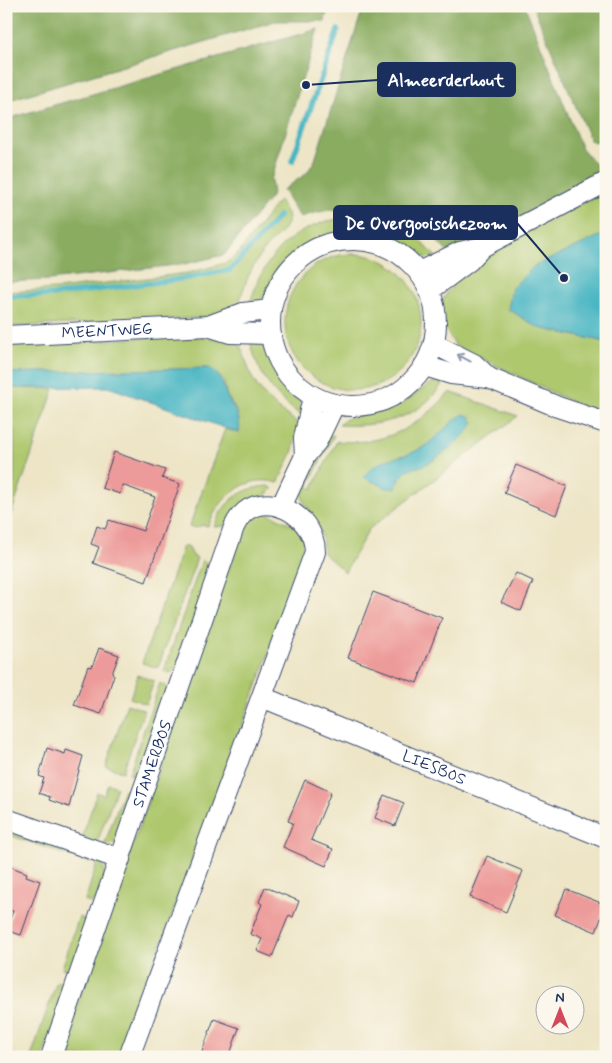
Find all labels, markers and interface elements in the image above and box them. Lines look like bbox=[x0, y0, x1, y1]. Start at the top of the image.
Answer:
callout: Almeerderhout bbox=[378, 63, 515, 96]
text: Almeerderhout bbox=[387, 69, 505, 93]
callout: De Overgooischezoom bbox=[334, 206, 517, 239]
text: De Overgooischezoom bbox=[345, 212, 507, 238]
street label: MEENTWEG bbox=[61, 318, 153, 344]
one-way arrow bbox=[456, 353, 471, 363]
street label: STAMERBOS bbox=[127, 718, 177, 810]
street label: LIESBOS bbox=[399, 745, 469, 790]
north arrow bbox=[534, 986, 584, 1036]
text: N bbox=[555, 989, 565, 1007]

